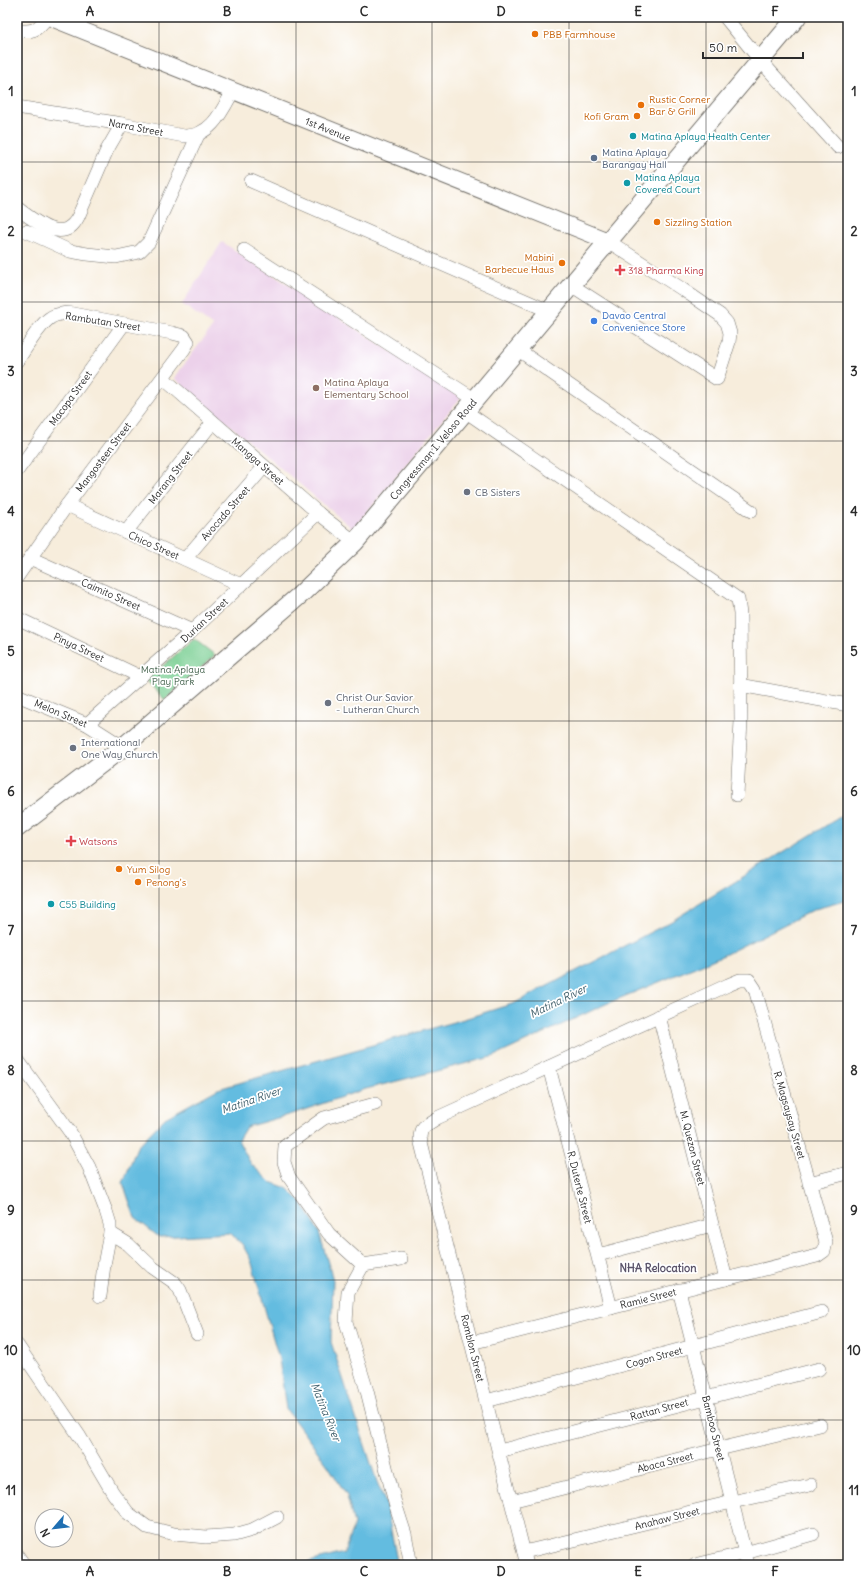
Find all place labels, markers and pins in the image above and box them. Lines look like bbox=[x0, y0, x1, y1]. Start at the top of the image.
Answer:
place label: PBB Farmhouse bbox=[543, 28, 615, 41]
marker: PBB Farmhouse bbox=[530, 29, 540, 39]
place label: Rustic Corner Bar & Grill bbox=[649, 93, 710, 118]
marker: Rustic Corner Bar & Grill bbox=[636, 100, 646, 110]
place label: Kofi Gram bbox=[584, 110, 629, 123]
marker: Kofi Gram bbox=[632, 111, 642, 121]
place label: Matina Aplaya Health Center bbox=[641, 130, 770, 143]
marker: Matina Aplaya Health Center bbox=[628, 131, 638, 141]
place label: Matina Aplaya Barangay Hall bbox=[602, 146, 667, 171]
marker: Matina Aplaya Barangay Hall bbox=[589, 153, 599, 163]
place label: Matina Aplaya Covered Court bbox=[635, 171, 701, 196]
marker: Matina Aplaya Covered Court bbox=[622, 178, 632, 188]
place label: Sizzling Station bbox=[665, 216, 732, 229]
marker: Sizzling Station bbox=[652, 217, 662, 227]
place label: Mabini Barbecue Haus bbox=[485, 251, 554, 276]
marker: Mabini Barbecue Haus bbox=[557, 258, 567, 268]
place label: 318 Pharma King bbox=[628, 264, 704, 277]
marker: 318 Pharma King bbox=[615, 265, 625, 275]
place label: Davao Central Convenience Store bbox=[602, 309, 686, 334]
marker: Davao Central Convenience Store bbox=[589, 316, 599, 326]
place label: Matina Aplaya Elementary School bbox=[324, 376, 409, 401]
marker: Matina Aplaya Elementary School bbox=[311, 383, 321, 393]
place label: CB Sisters bbox=[475, 486, 521, 499]
marker: CB Sisters bbox=[462, 487, 472, 497]
place label: Christ Our Savior - Lutheran Church bbox=[336, 691, 419, 716]
marker: Christ Our Savior - Lutheran Church bbox=[323, 698, 333, 708]
place label: International One Way Church bbox=[81, 736, 158, 761]
marker: International One Way Church bbox=[68, 743, 78, 753]
place label: Watsons bbox=[79, 835, 118, 848]
marker: Watsons bbox=[66, 836, 76, 846]
place label: Yum Silog bbox=[127, 863, 170, 876]
marker: Yum Silog bbox=[114, 864, 124, 874]
place label: Penong's bbox=[146, 876, 187, 889]
marker: Penong's bbox=[133, 877, 143, 887]
place label: C55 Building bbox=[59, 898, 116, 911]
marker: C55 Building bbox=[46, 899, 56, 909]

